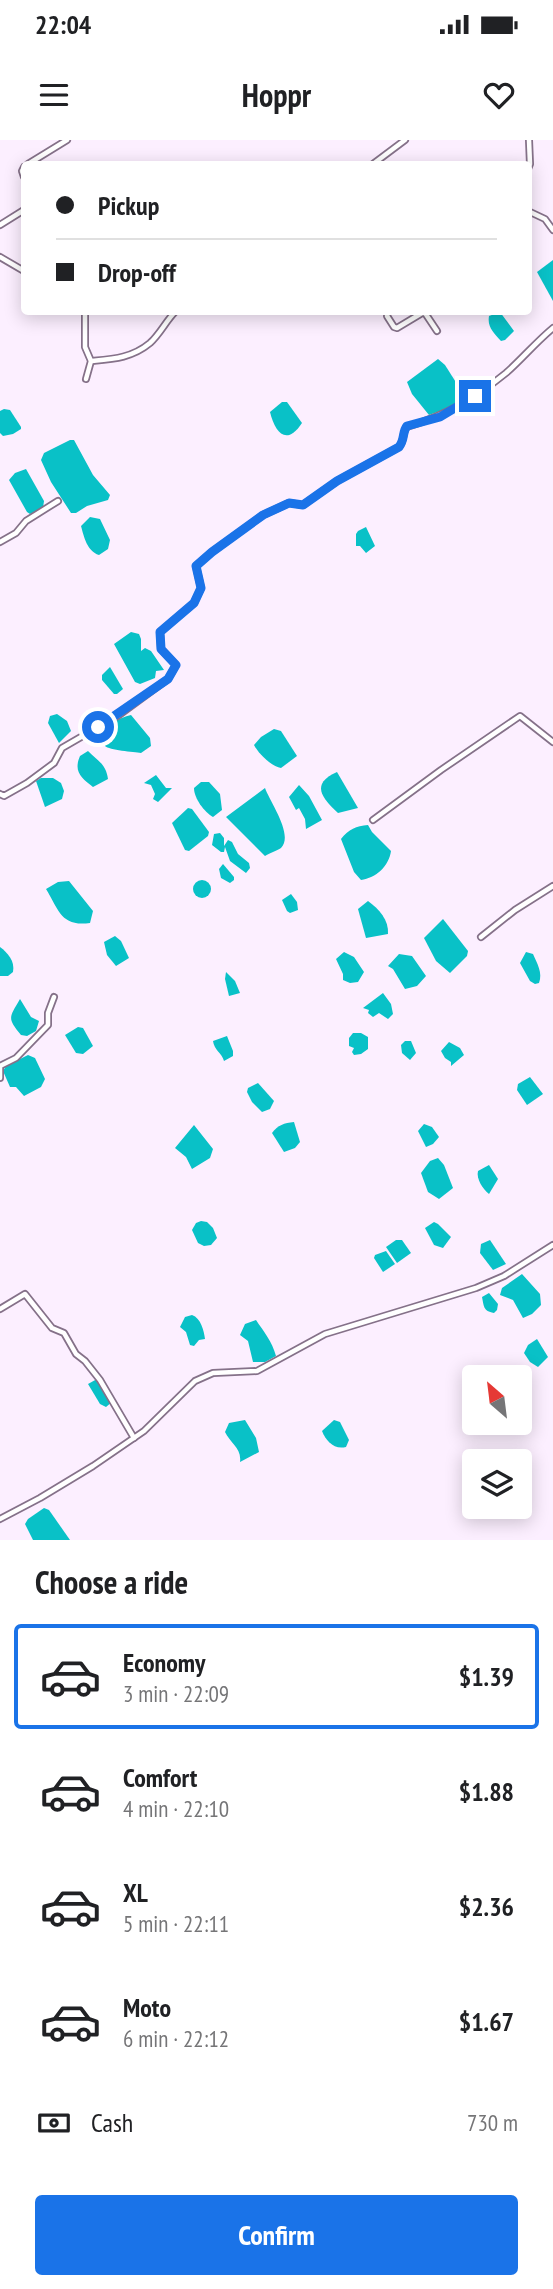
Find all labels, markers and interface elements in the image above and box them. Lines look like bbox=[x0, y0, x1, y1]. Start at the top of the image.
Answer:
text: 22:04 bbox=[35, 8, 91, 41]
text: Hoppr bbox=[242, 74, 311, 116]
icon: menu bbox=[35, 76, 73, 114]
icon: heart bbox=[480, 76, 518, 114]
text: Pickup bbox=[98, 189, 159, 222]
text: Drop-off bbox=[98, 256, 176, 289]
route end bbox=[459, 380, 491, 412]
route start bbox=[82, 711, 114, 743]
north arrow bbox=[462, 1365, 532, 1435]
map controls bbox=[462, 1365, 532, 1519]
button: layers bbox=[462, 1449, 532, 1519]
text: Choose a ride bbox=[35, 1561, 188, 1603]
icon: car bbox=[39, 1645, 102, 1708]
text: Economy bbox=[123, 1646, 205, 1679]
text: $1.39 bbox=[459, 1660, 514, 1693]
text: 3 min · 22:09 bbox=[123, 1679, 229, 1708]
icon: car bbox=[39, 1760, 102, 1823]
text: Comfort bbox=[123, 1761, 197, 1794]
text: $1.88 bbox=[459, 1775, 514, 1808]
text: 4 min · 22:10 bbox=[123, 1794, 229, 1823]
icon: car bbox=[39, 1875, 102, 1938]
text: XL bbox=[123, 1876, 148, 1909]
text: $2.36 bbox=[459, 1890, 514, 1923]
text: 5 min · 22:11 bbox=[123, 1909, 229, 1938]
icon: car bbox=[39, 1990, 102, 2053]
text: Moto bbox=[123, 1991, 171, 2024]
text: $1.67 bbox=[459, 2005, 514, 2038]
text: 6 min · 22:12 bbox=[123, 2024, 229, 2053]
icon: cash bbox=[35, 2104, 73, 2142]
text: Cash bbox=[91, 2106, 133, 2139]
text: 730 m bbox=[467, 2108, 518, 2137]
button: Confirm bbox=[35, 2195, 518, 2275]

